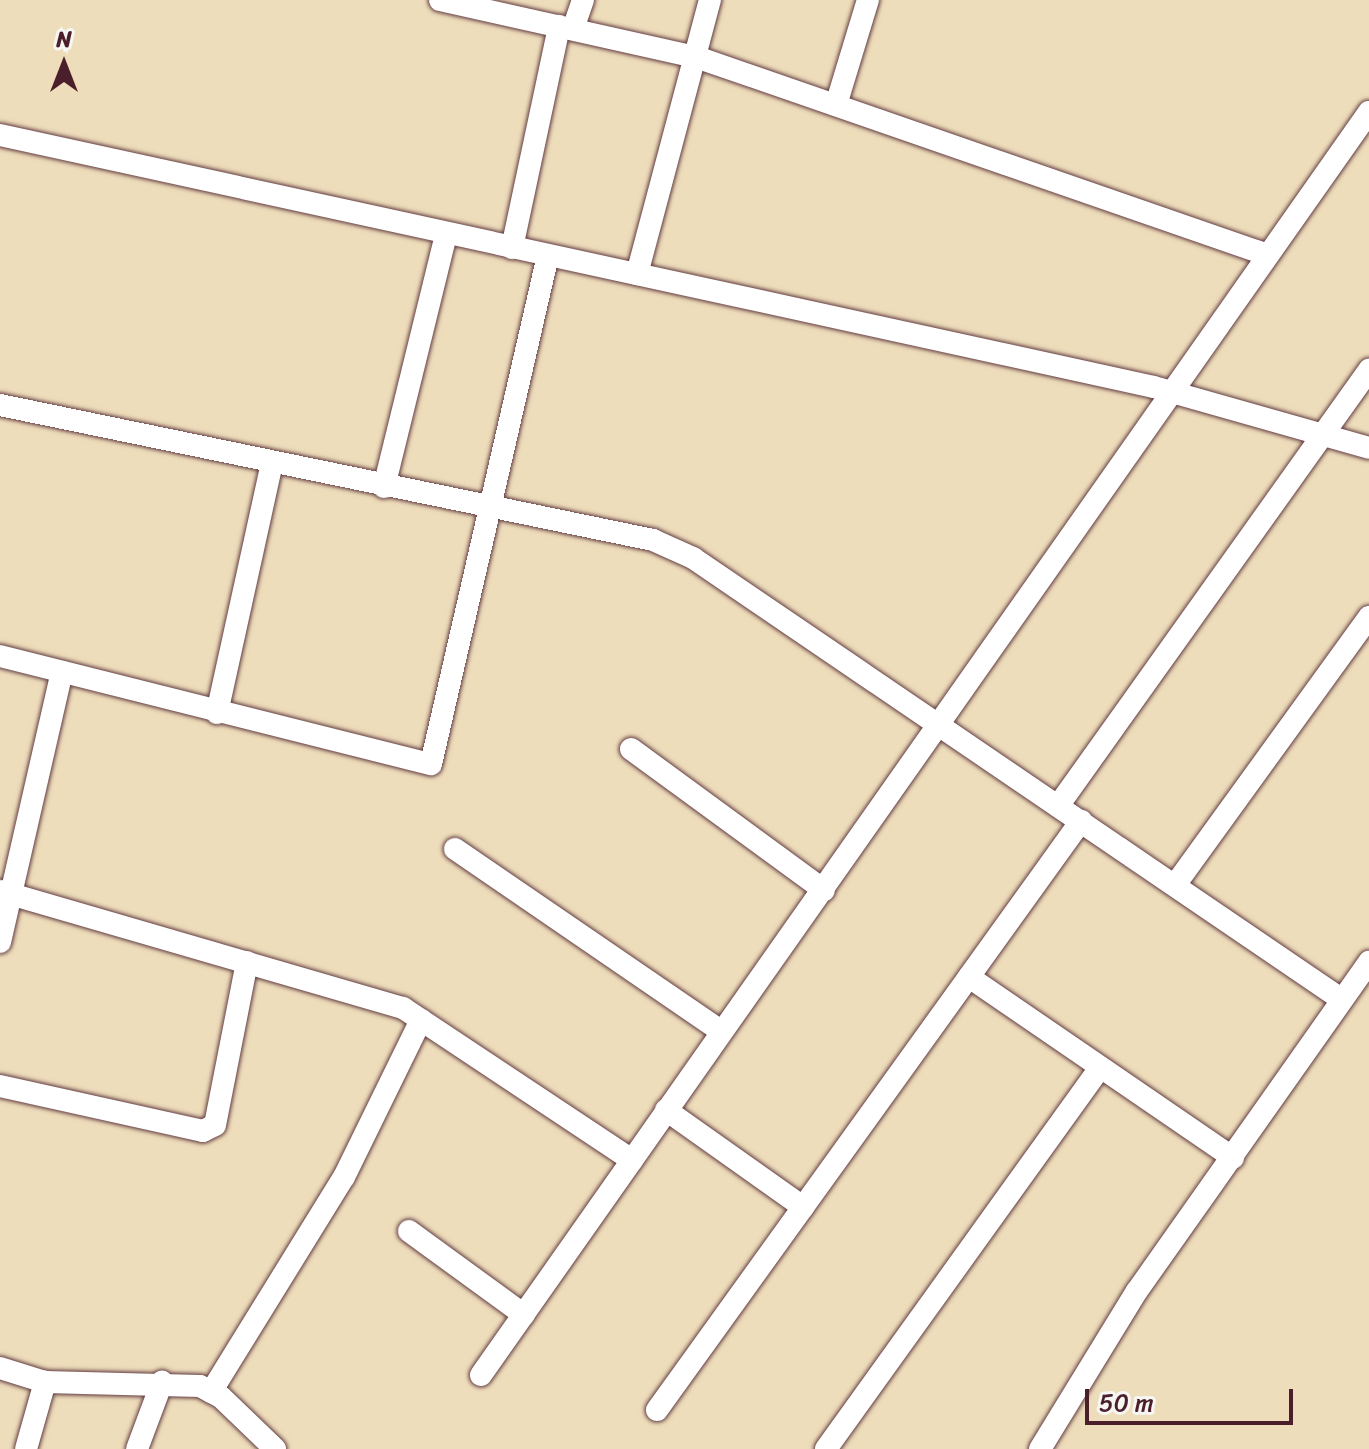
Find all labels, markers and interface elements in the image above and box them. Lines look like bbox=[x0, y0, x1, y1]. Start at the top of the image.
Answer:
text: N bbox=[56, 20, 72, 59]
north arrow bbox=[24, 24, 104, 104]
scale bar bbox=[1089, 1373, 1297, 1423]
text: 50 m bbox=[1099, 1382, 1154, 1424]

